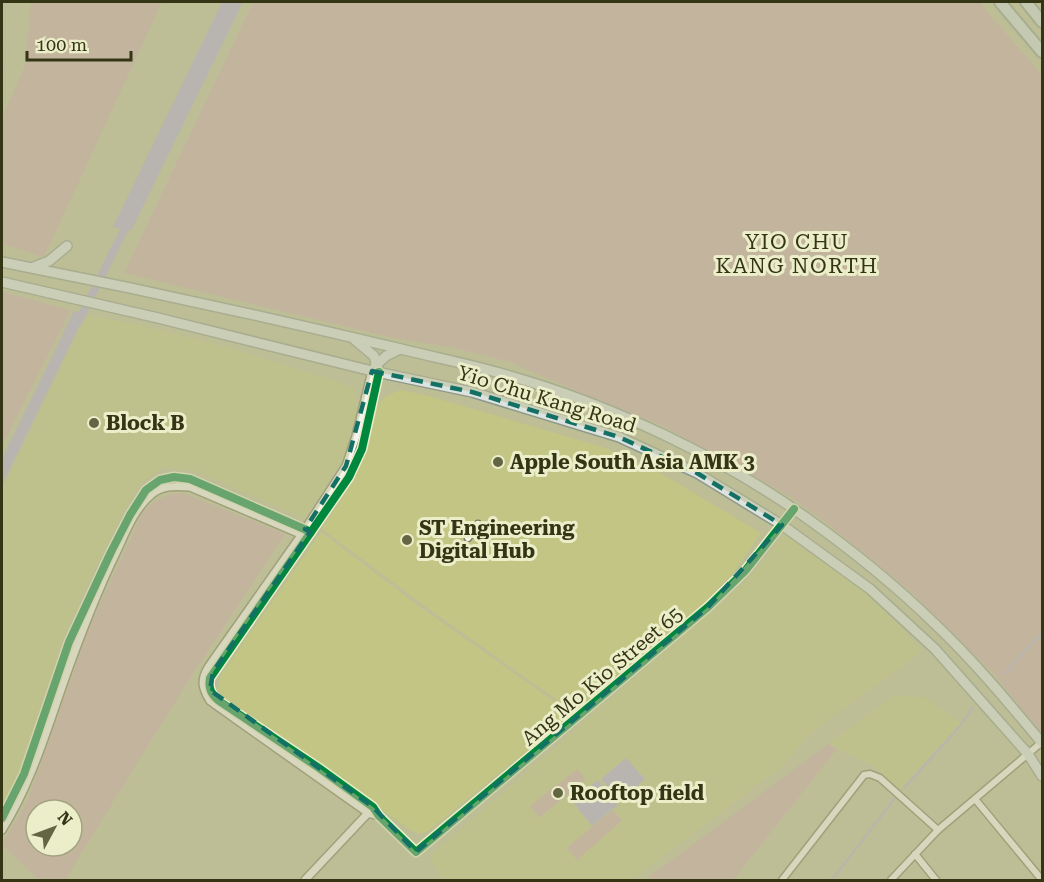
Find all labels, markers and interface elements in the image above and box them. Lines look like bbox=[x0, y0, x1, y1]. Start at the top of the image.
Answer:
scale bar bbox=[27, 24, 130, 62]
text: 100 m bbox=[36, 34, 87, 55]
district label: YIO CHU KANG NORTH bbox=[716, 230, 878, 278]
street label: Yio Chu Kang Road bbox=[455, 360, 639, 438]
place label: Block B bbox=[106, 411, 185, 435]
marker: Block B bbox=[87, 416, 101, 430]
place label: Apple South Asia AMK 3 bbox=[510, 450, 755, 474]
marker: Apple South Asia AMK 3 bbox=[491, 455, 505, 469]
place label: ST Engineering Digital Hub bbox=[419, 516, 575, 563]
marker: ST Engineering Digital Hub bbox=[400, 533, 414, 547]
street label: Ang Mo Kio Street 65 bbox=[517, 602, 687, 750]
place label: Rooftop field bbox=[570, 781, 705, 805]
marker: Rooftop field bbox=[551, 786, 565, 800]
north arrow bbox=[24, 798, 84, 858]
text: N bbox=[54, 808, 76, 829]

